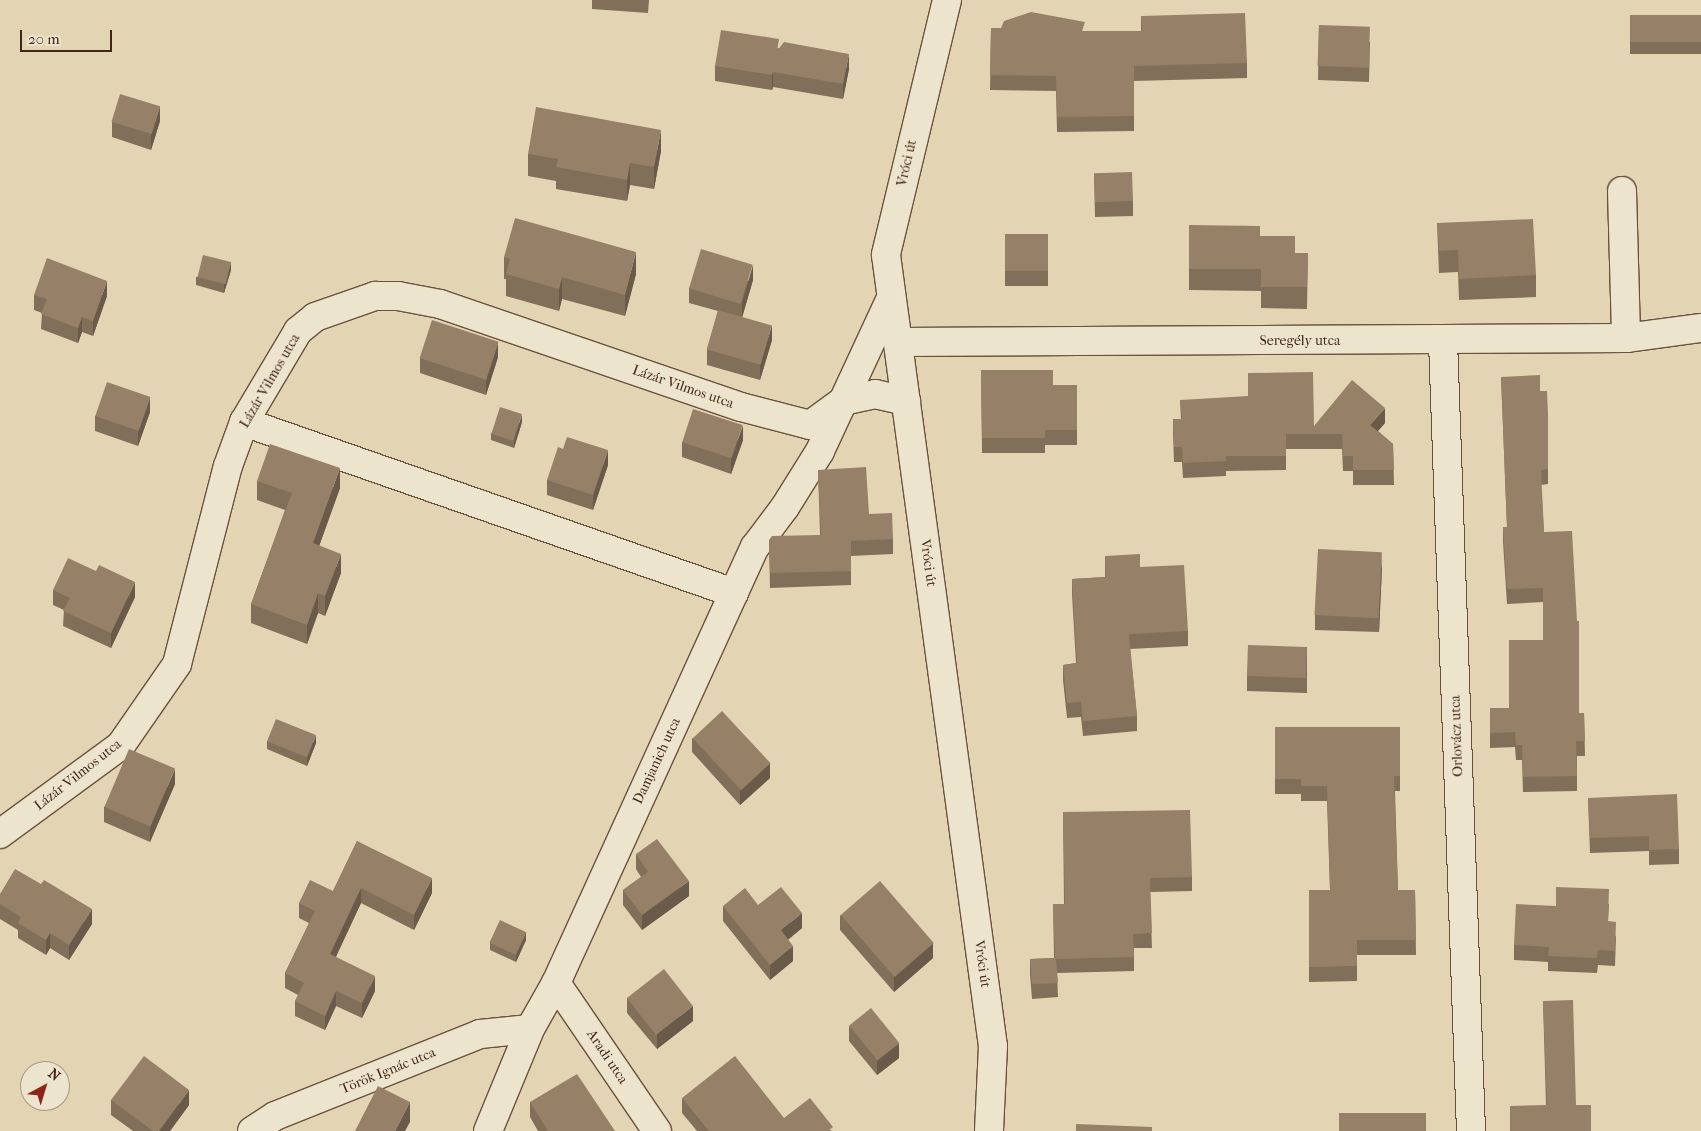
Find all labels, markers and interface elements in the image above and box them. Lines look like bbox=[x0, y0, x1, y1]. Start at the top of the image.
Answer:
scale bar bbox=[22, 20, 115, 52]
text: 20 m bbox=[28, 30, 60, 48]
street label: Vróci út bbox=[893, 138, 921, 188]
street label: Lázár Vilmos utca bbox=[236, 331, 304, 431]
street label: Seregély utca bbox=[1260, 333, 1340, 349]
street label: Lázár Vilmos utca bbox=[630, 362, 736, 412]
street label: Vróci út bbox=[916, 538, 940, 588]
street label: Orlovácz utca bbox=[1447, 695, 1467, 777]
street label: Damjanich utca bbox=[630, 715, 684, 807]
street label: Lázár Vilmos utca bbox=[31, 736, 125, 814]
street label: Vróci út bbox=[970, 939, 994, 989]
street label: Aradi utca bbox=[583, 1027, 631, 1087]
street label: Török Ignác utca bbox=[338, 1044, 438, 1098]
north arrow bbox=[20, 1061, 70, 1111]
text: N bbox=[45, 1065, 64, 1085]

